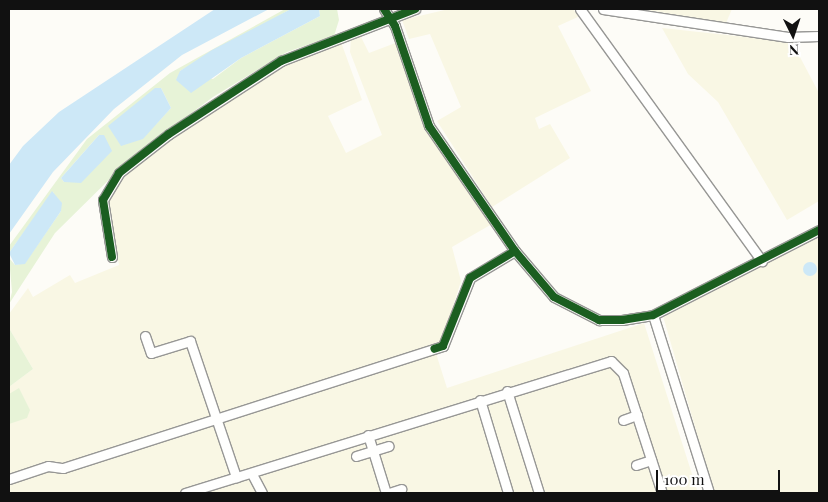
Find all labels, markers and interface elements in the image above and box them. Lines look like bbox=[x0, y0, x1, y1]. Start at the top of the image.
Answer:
north arrow bbox=[768, 10, 818, 60]
text: N bbox=[788, 41, 800, 60]
scale bar bbox=[658, 460, 782, 492]
text: 100 m bbox=[664, 469, 705, 489]

